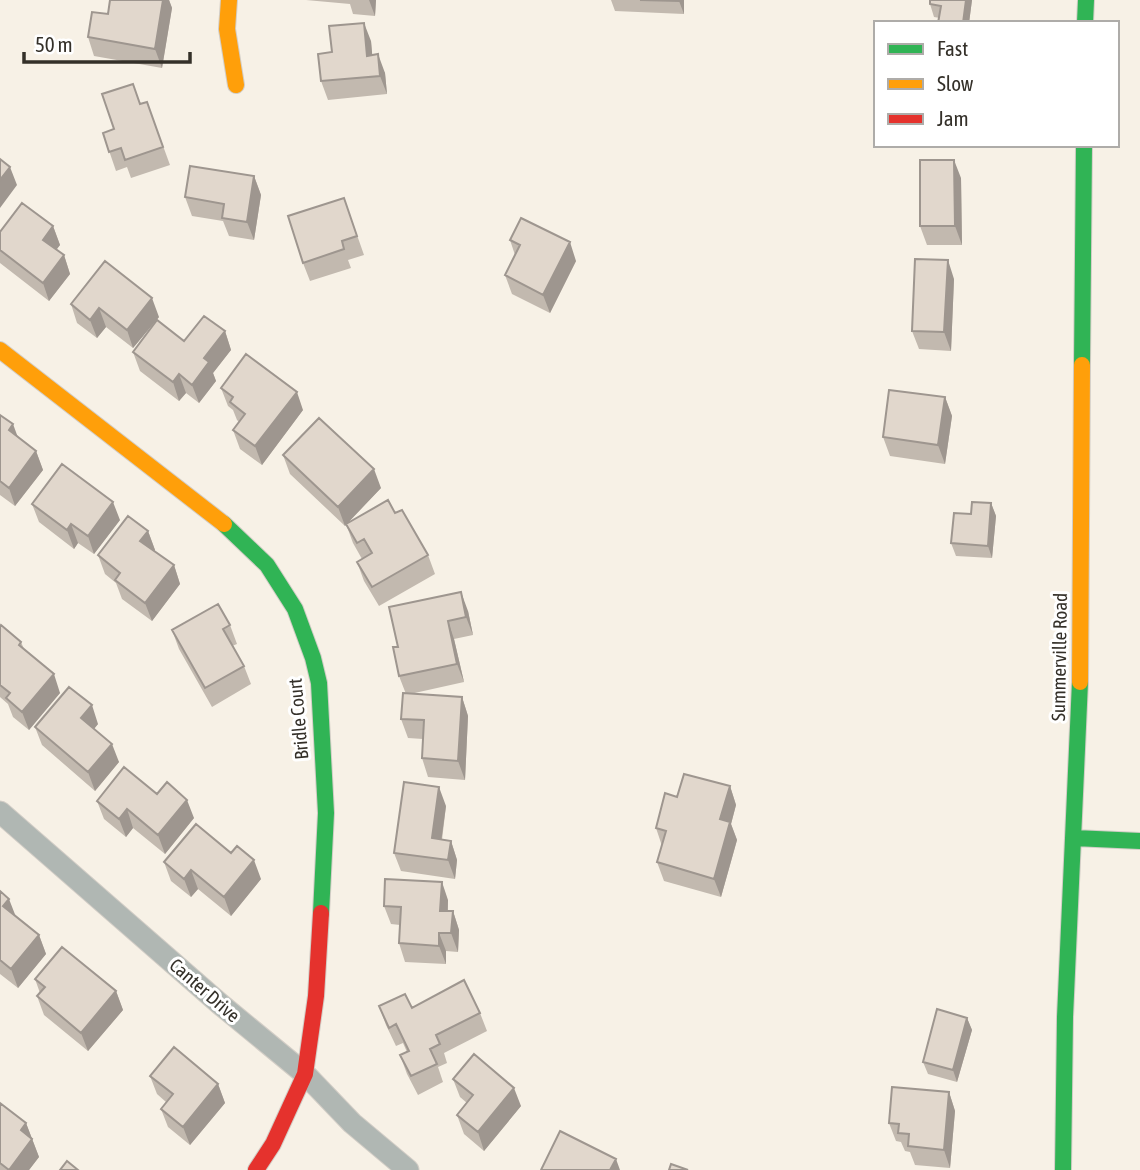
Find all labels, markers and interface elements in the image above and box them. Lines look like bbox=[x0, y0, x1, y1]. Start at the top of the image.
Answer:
scale bar bbox=[24, 21, 191, 65]
legend bbox=[874, 21, 1119, 147]
text: 50 m bbox=[35, 32, 73, 56]
text: Fast bbox=[937, 36, 968, 60]
text: Slow bbox=[937, 71, 974, 95]
text: Jam bbox=[937, 106, 969, 130]
street label: Summerville Road bbox=[1047, 593, 1071, 721]
street label: Bridle Court bbox=[283, 677, 313, 761]
street label: Canter Drive bbox=[165, 954, 245, 1026]

